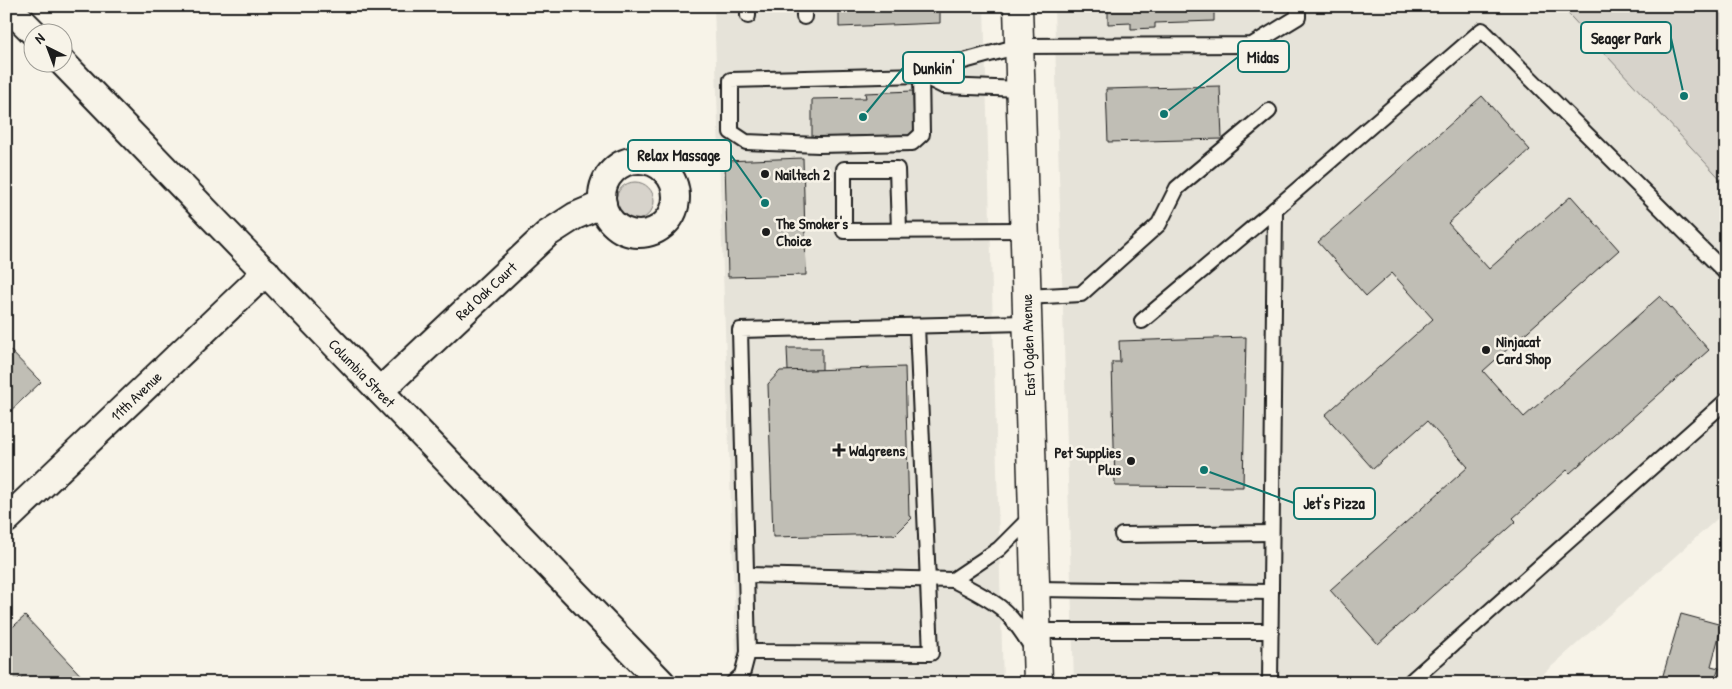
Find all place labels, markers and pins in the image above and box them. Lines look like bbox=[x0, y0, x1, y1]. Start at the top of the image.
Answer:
callout: Seager Park bbox=[1581, 22, 1671, 53]
callout: Midas bbox=[1238, 41, 1289, 72]
callout: Dunkin' bbox=[903, 52, 964, 83]
callout: Relax Massage bbox=[628, 140, 731, 171]
place label: Nailtech 2 bbox=[775, 164, 831, 185]
marker: Nailtech 2 bbox=[759, 168, 771, 180]
place label: The Smoker's Choice bbox=[775, 213, 848, 251]
marker: The Smoker's Choice bbox=[760, 226, 772, 238]
place label: Ninjacat Card Shop bbox=[1496, 331, 1551, 370]
marker: Ninjacat Card Shop bbox=[1480, 344, 1492, 356]
place label: Walgreens bbox=[849, 440, 905, 462]
place label: Pet Supplies Plus bbox=[1054, 442, 1121, 480]
marker: Walgreens bbox=[833, 444, 845, 456]
marker: Pet Supplies Plus bbox=[1125, 455, 1137, 467]
callout: Jet's Pizza bbox=[1294, 488, 1375, 519]

